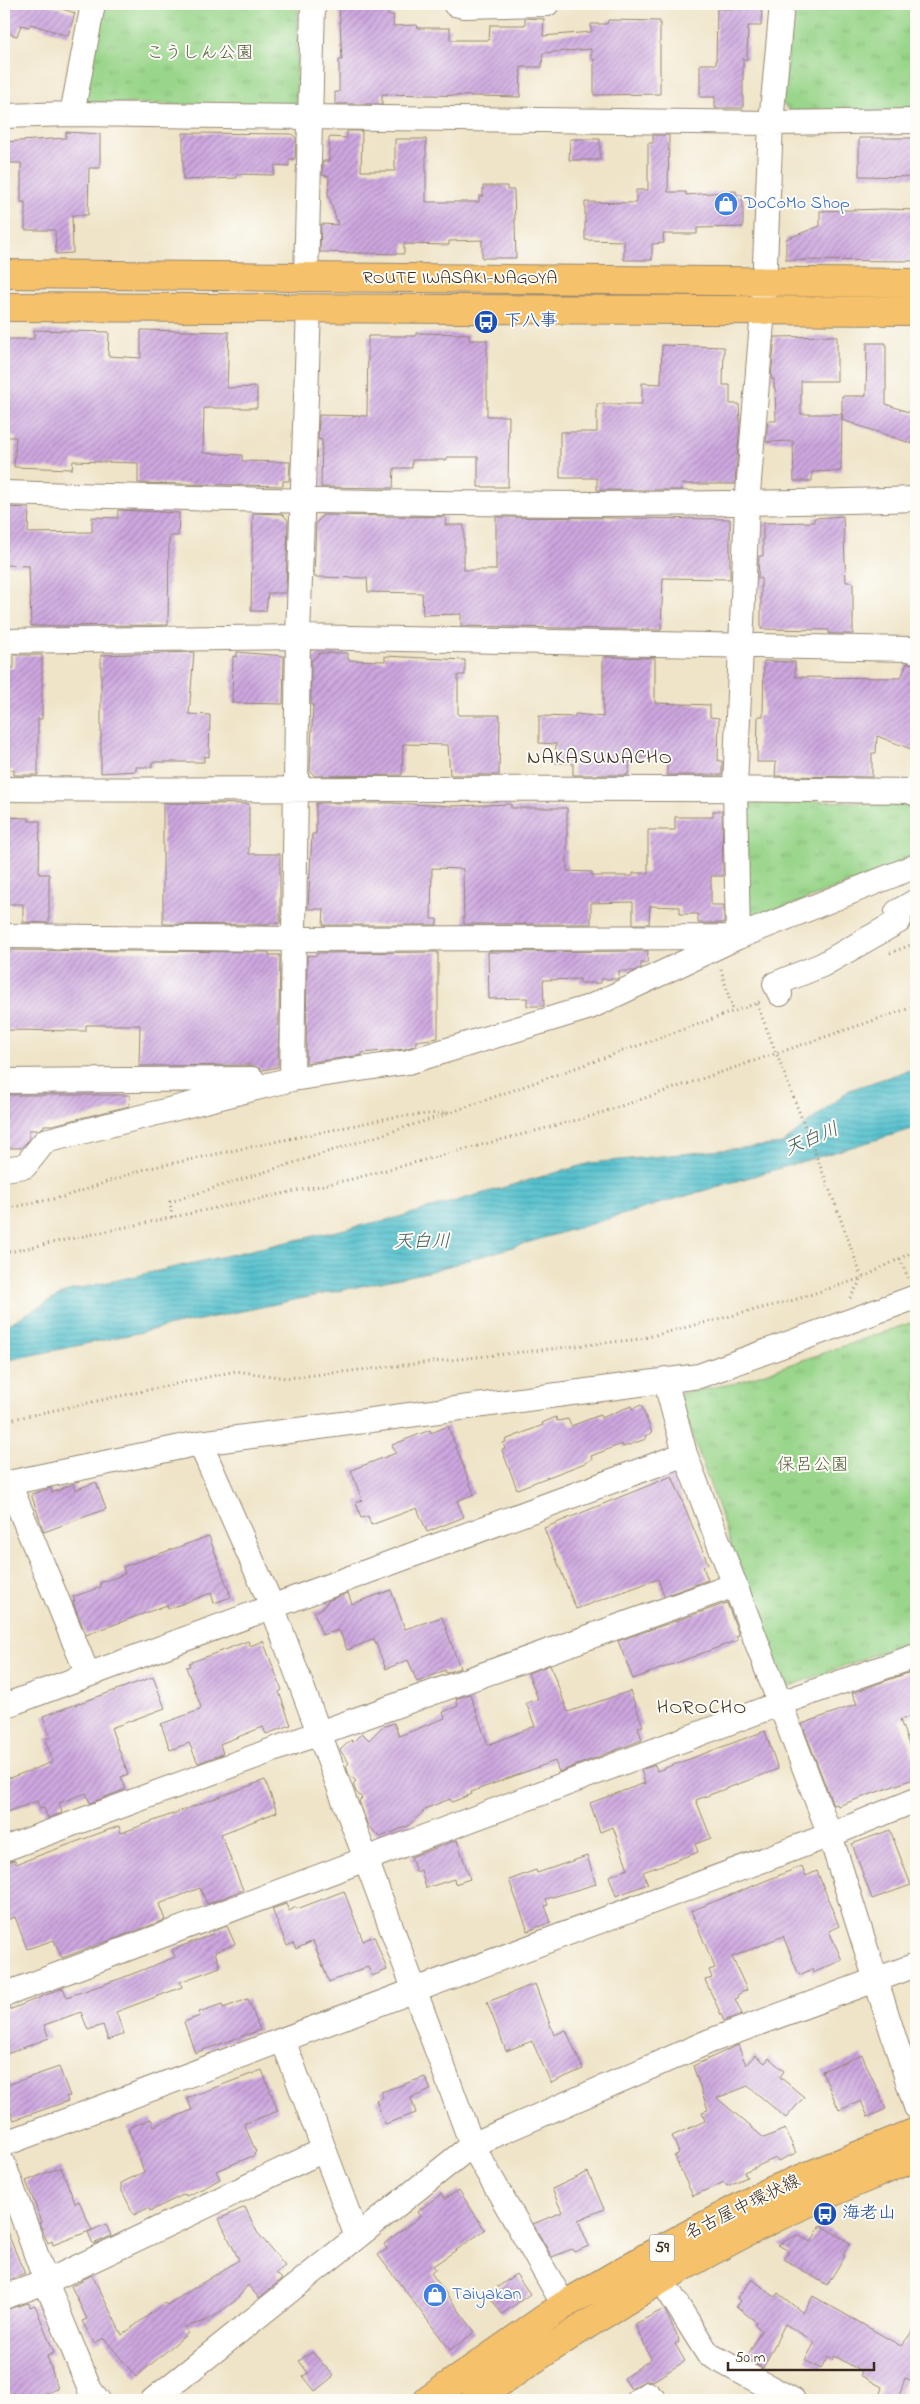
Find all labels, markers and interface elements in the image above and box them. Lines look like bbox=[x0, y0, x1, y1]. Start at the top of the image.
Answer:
park label: こうしん公園 bbox=[146, 41, 254, 67]
shop icon: DoCoMo Shop bbox=[713, 191, 739, 217]
place label: DoCoMo Shop bbox=[743, 191, 850, 217]
street label: ROUTE IWASAKI-NAGOYA bbox=[363, 266, 557, 292]
bus stop icon: 下八事 bbox=[473, 309, 499, 335]
place label: 下八事 bbox=[504, 309, 558, 335]
district label: NAKASUNACHO bbox=[527, 744, 673, 773]
water label: 天白川 bbox=[780, 1116, 844, 1164]
water label: 天白川 bbox=[393, 1229, 451, 1256]
park label: 保呂公園 bbox=[777, 1453, 849, 1479]
district label: HOROCHO bbox=[657, 1694, 747, 1723]
street label: 名古屋中環状線 bbox=[681, 2169, 805, 2247]
bus stop icon: 海老山 bbox=[812, 2201, 838, 2227]
place label: 海老山 bbox=[842, 2201, 896, 2227]
road number: 59 bbox=[650, 2234, 674, 2262]
shop icon: Taiyakan bbox=[422, 2282, 448, 2308]
place label: Taiyakan bbox=[452, 2282, 522, 2308]
scale bar bbox=[728, 2339, 874, 2371]
text: 50 m bbox=[735, 2347, 766, 2369]

